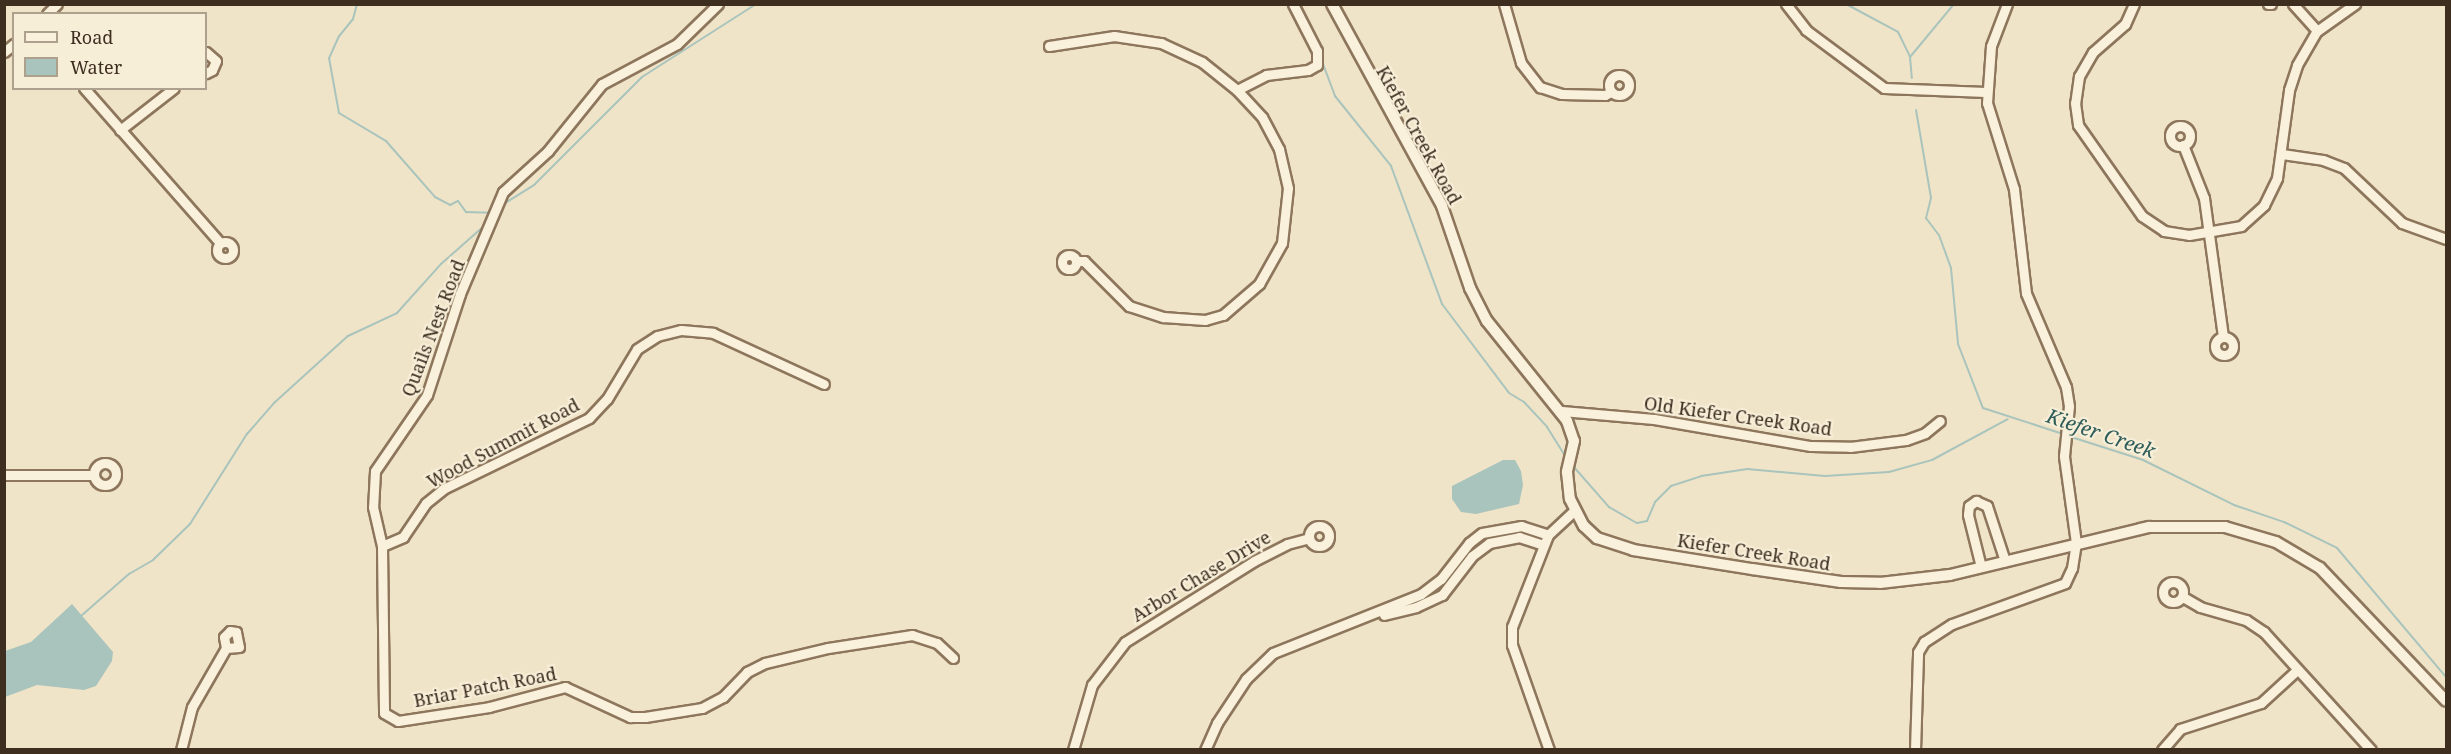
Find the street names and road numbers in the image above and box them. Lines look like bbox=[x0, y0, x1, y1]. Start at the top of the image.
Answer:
street label: Kiefer Creek Road bbox=[1372, 62, 1466, 208]
street label: Quails Nest Road bbox=[397, 256, 469, 400]
street label: Old Kiefer Creek Road bbox=[1643, 392, 1833, 440]
street label: Wood Summit Road bbox=[423, 394, 583, 492]
street label: Arbor Chase Drive bbox=[1128, 526, 1274, 626]
street label: Kiefer Creek Road bbox=[1676, 529, 1832, 575]
street label: Briar Patch Road bbox=[412, 663, 558, 711]

